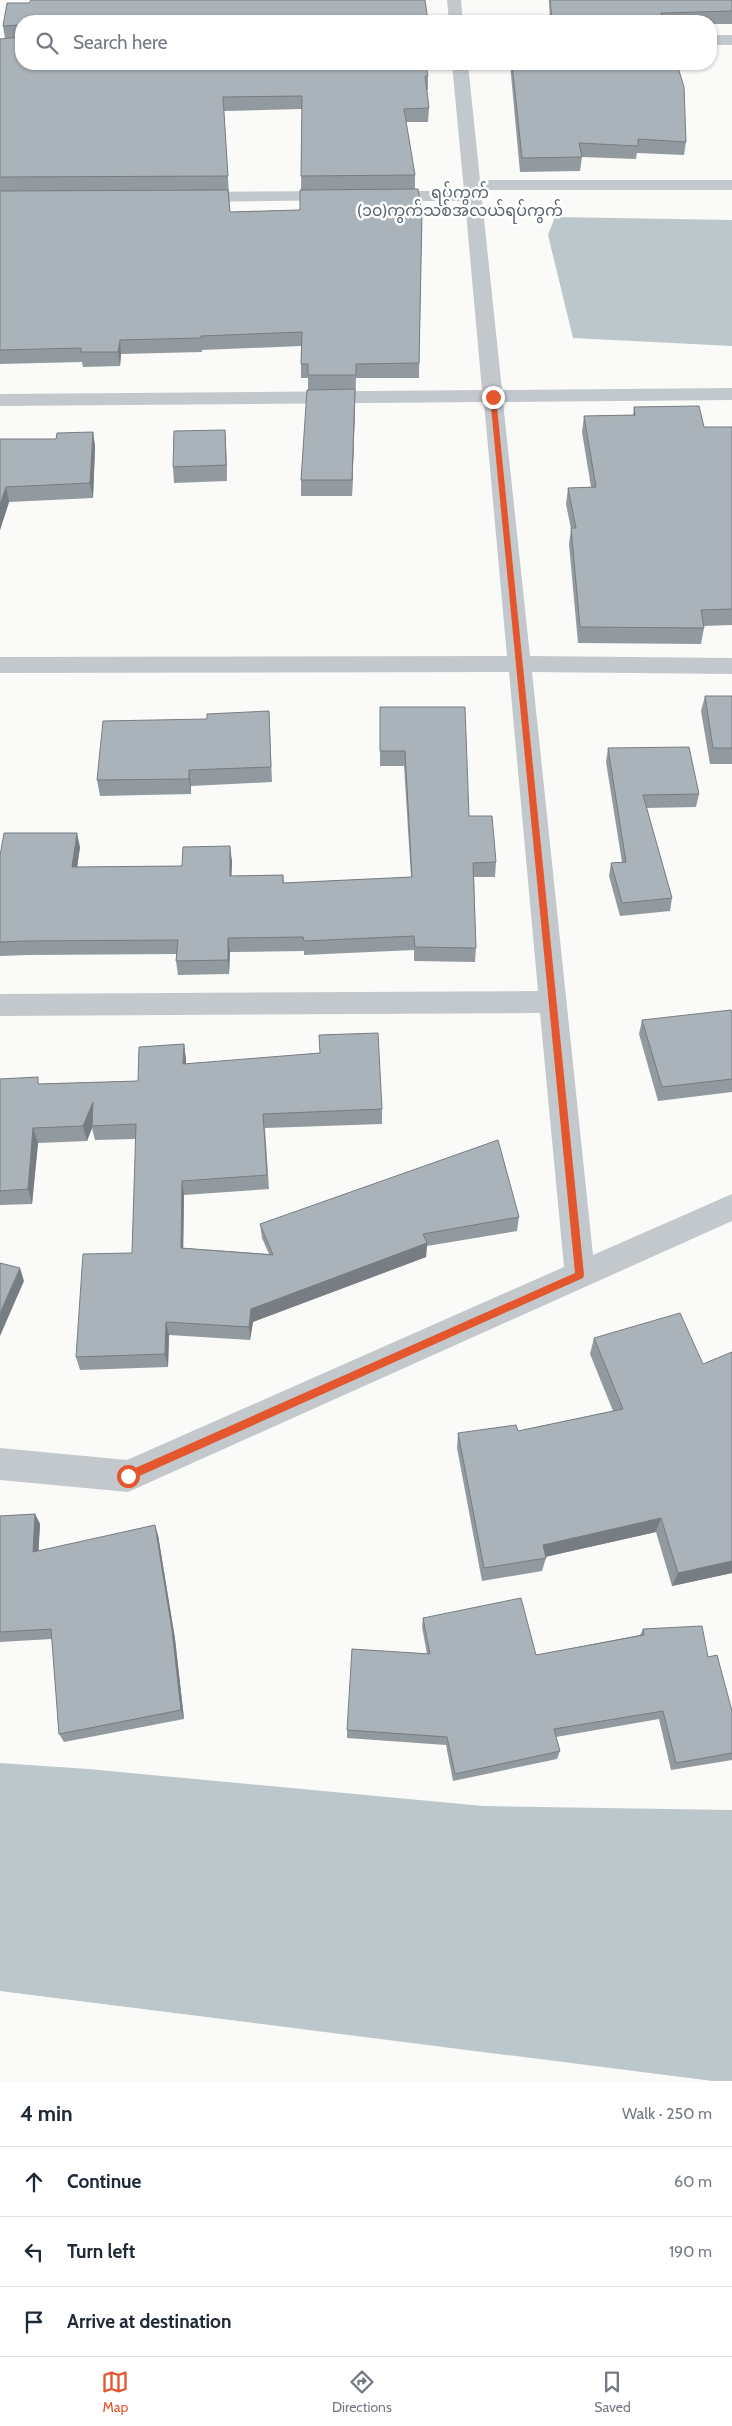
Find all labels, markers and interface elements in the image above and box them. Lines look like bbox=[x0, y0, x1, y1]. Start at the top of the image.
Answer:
search box bbox=[15, 15, 717, 70]
icon: search bbox=[33, 29, 61, 57]
text: Search here bbox=[73, 31, 167, 54]
district label: ရပ်ကွက် (၁၀)ကွက်သစ်အလယ်ရပ်ကွက် bbox=[357, 181, 563, 224]
route end bbox=[482, 386, 505, 409]
route start bbox=[117, 1465, 140, 1488]
text: 4 min bbox=[20, 2101, 73, 2126]
text: Walk · 250 m bbox=[622, 2104, 712, 2123]
icon: ahead bbox=[20, 2168, 48, 2196]
text: Continue bbox=[67, 2170, 141, 2193]
text: 60 m bbox=[674, 2172, 712, 2191]
icon: left bbox=[20, 2238, 48, 2266]
text: Turn left bbox=[67, 2240, 135, 2263]
text: 190 m bbox=[669, 2242, 712, 2261]
icon: arrive bbox=[20, 2308, 48, 2336]
text: Arrive at destination bbox=[67, 2310, 231, 2333]
tab: Map bbox=[101, 2368, 129, 2416]
tab: Directions bbox=[332, 2368, 392, 2416]
tab: Saved bbox=[594, 2368, 631, 2416]

